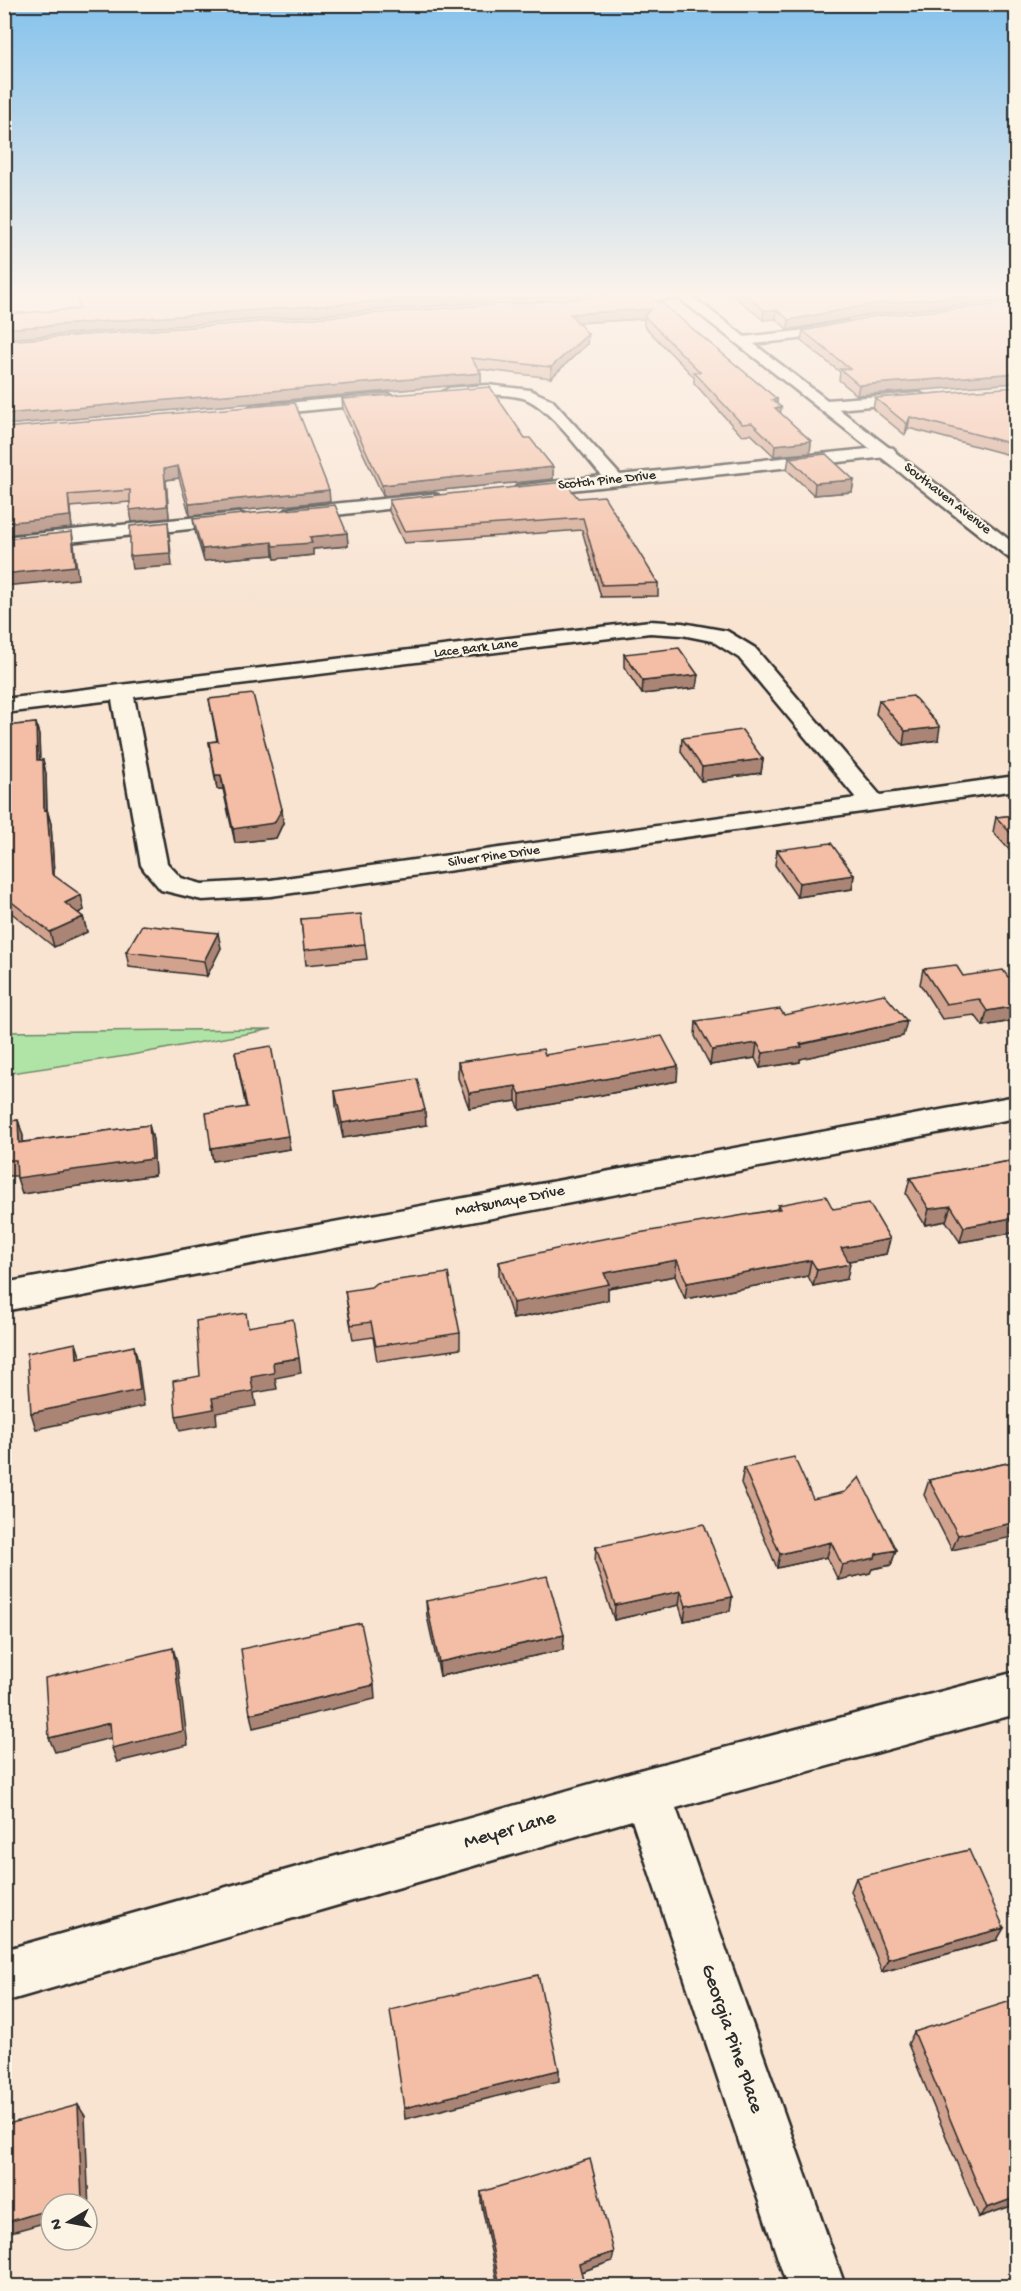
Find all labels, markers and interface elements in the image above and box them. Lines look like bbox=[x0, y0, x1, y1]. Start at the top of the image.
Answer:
street label: Southaven Avenue bbox=[900, 459, 995, 539]
street label: Scotch Pine Drive bbox=[557, 467, 658, 495]
street label: Lace Bark Lane bbox=[433, 635, 520, 663]
street label: Silver Pine Drive bbox=[447, 842, 542, 872]
street label: Matsunaye Drive bbox=[454, 1182, 567, 1222]
street label: Meyer Lane bbox=[461, 1807, 559, 1855]
street label: Georgia Pine Place bbox=[695, 1962, 767, 2117]
north arrow bbox=[39, 2192, 99, 2252]
text: N bbox=[47, 2217, 68, 2231]

